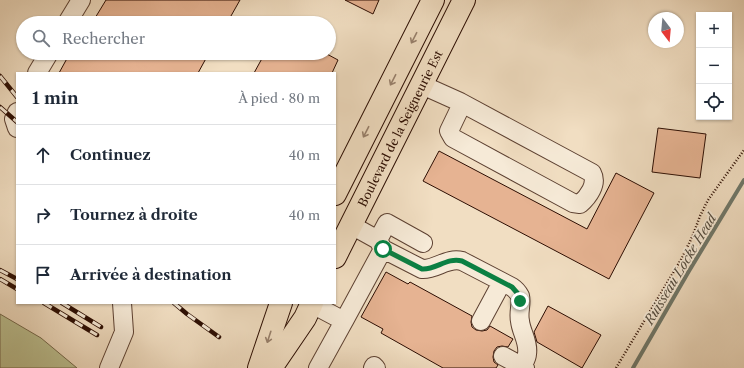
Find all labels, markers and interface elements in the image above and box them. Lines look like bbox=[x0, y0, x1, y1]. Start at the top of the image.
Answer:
north arrow bbox=[648, 12, 684, 48]
map controls bbox=[696, 12, 732, 120]
button: + bbox=[696, 12, 732, 48]
search box bbox=[16, 16, 336, 60]
icon: search bbox=[30, 27, 52, 49]
text: Rechercher bbox=[62, 29, 145, 48]
one-way arrow bbox=[410, 32, 417, 44]
street label: Boulevard de la Seigneurie Est bbox=[354, 47, 446, 209]
button: − bbox=[696, 48, 732, 84]
one-way arrow bbox=[388, 74, 396, 86]
button: locate bbox=[696, 84, 732, 120]
text: 1 min bbox=[32, 88, 79, 108]
text: À pied · 80 m bbox=[238, 90, 320, 106]
one-way arrow bbox=[362, 126, 370, 138]
icon: ahead bbox=[32, 144, 54, 166]
text: Continuez bbox=[70, 145, 151, 164]
text: 40 m bbox=[289, 147, 320, 163]
icon: right bbox=[32, 204, 54, 226]
text: Tournez à droite bbox=[70, 205, 198, 224]
text: 40 m bbox=[289, 207, 320, 223]
water label: Ruisseau Locke Head bbox=[640, 210, 720, 328]
route start bbox=[374, 240, 392, 258]
icon: arrive bbox=[32, 264, 54, 286]
text: Arrivée à destination bbox=[70, 265, 232, 284]
route end bbox=[511, 292, 529, 310]
one-way arrow bbox=[265, 330, 273, 342]

